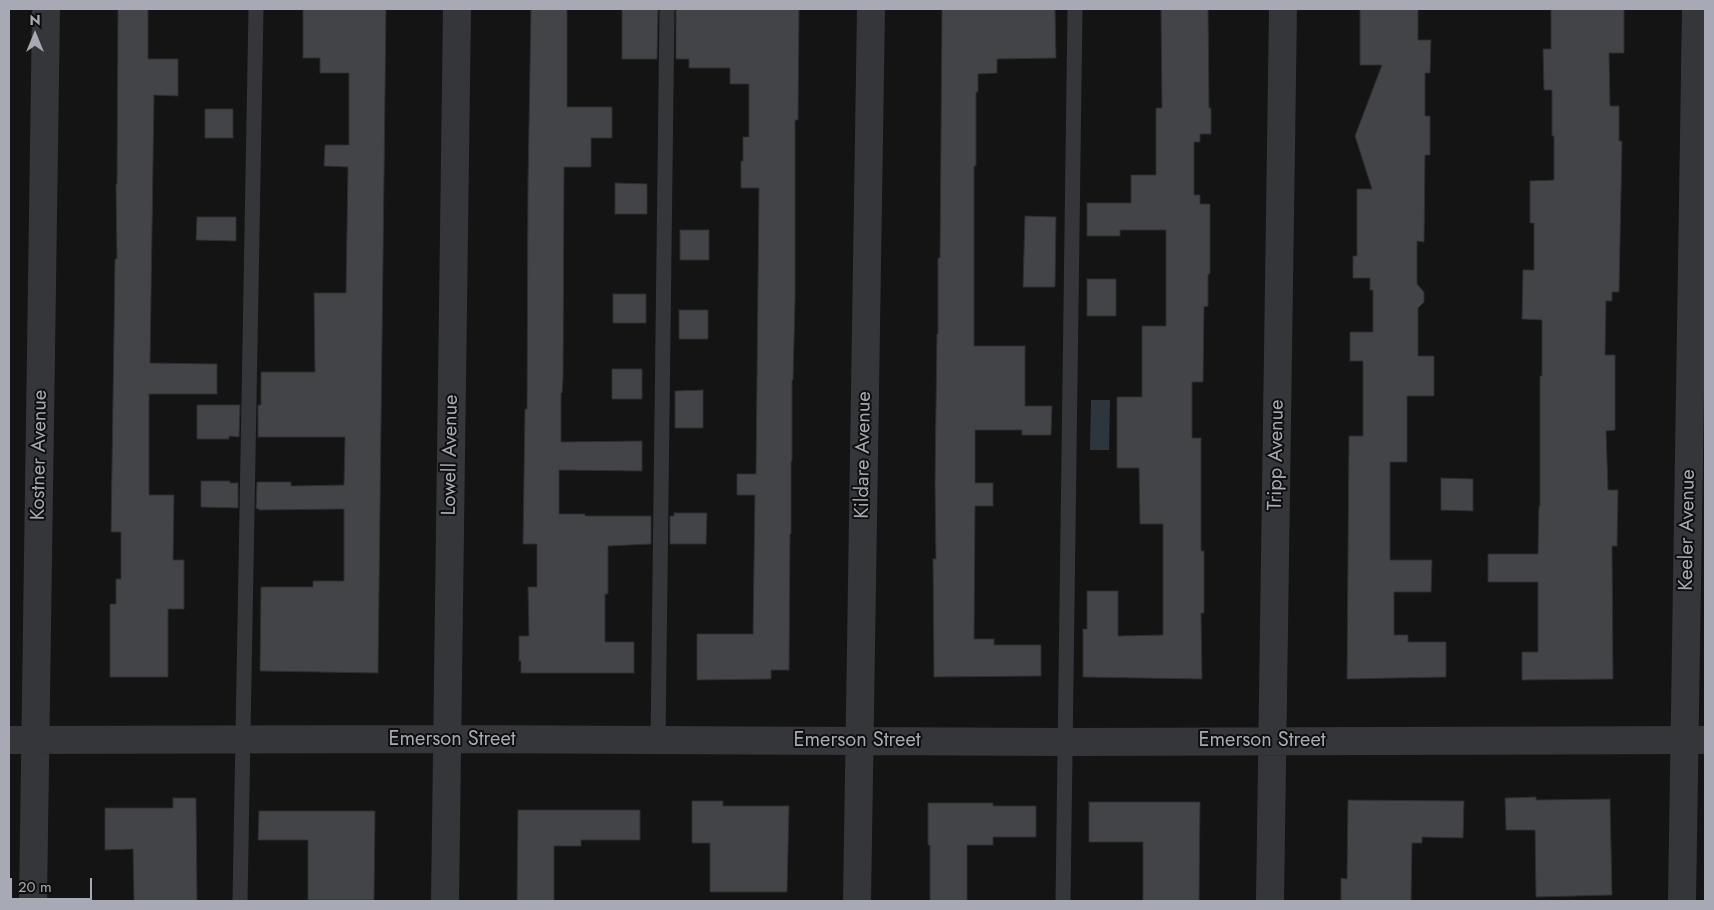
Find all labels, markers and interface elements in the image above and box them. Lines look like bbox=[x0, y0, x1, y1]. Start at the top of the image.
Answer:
north arrow bbox=[10, 10, 60, 60]
text: N bbox=[29, 10, 41, 30]
street label: Kostner Avenue bbox=[27, 390, 53, 520]
street label: Kildare Avenue bbox=[851, 391, 877, 519]
street label: Lowell Avenue bbox=[438, 394, 464, 516]
street label: Tripp Avenue bbox=[1264, 399, 1290, 511]
street label: Keeler Avenue bbox=[1675, 469, 1701, 591]
street label: Emerson Street bbox=[389, 728, 515, 752]
street label: Emerson Street bbox=[794, 729, 920, 753]
street label: Emerson Street bbox=[1199, 729, 1325, 753]
scale bar bbox=[12, 868, 95, 900]
text: 20 m bbox=[18, 876, 52, 898]

